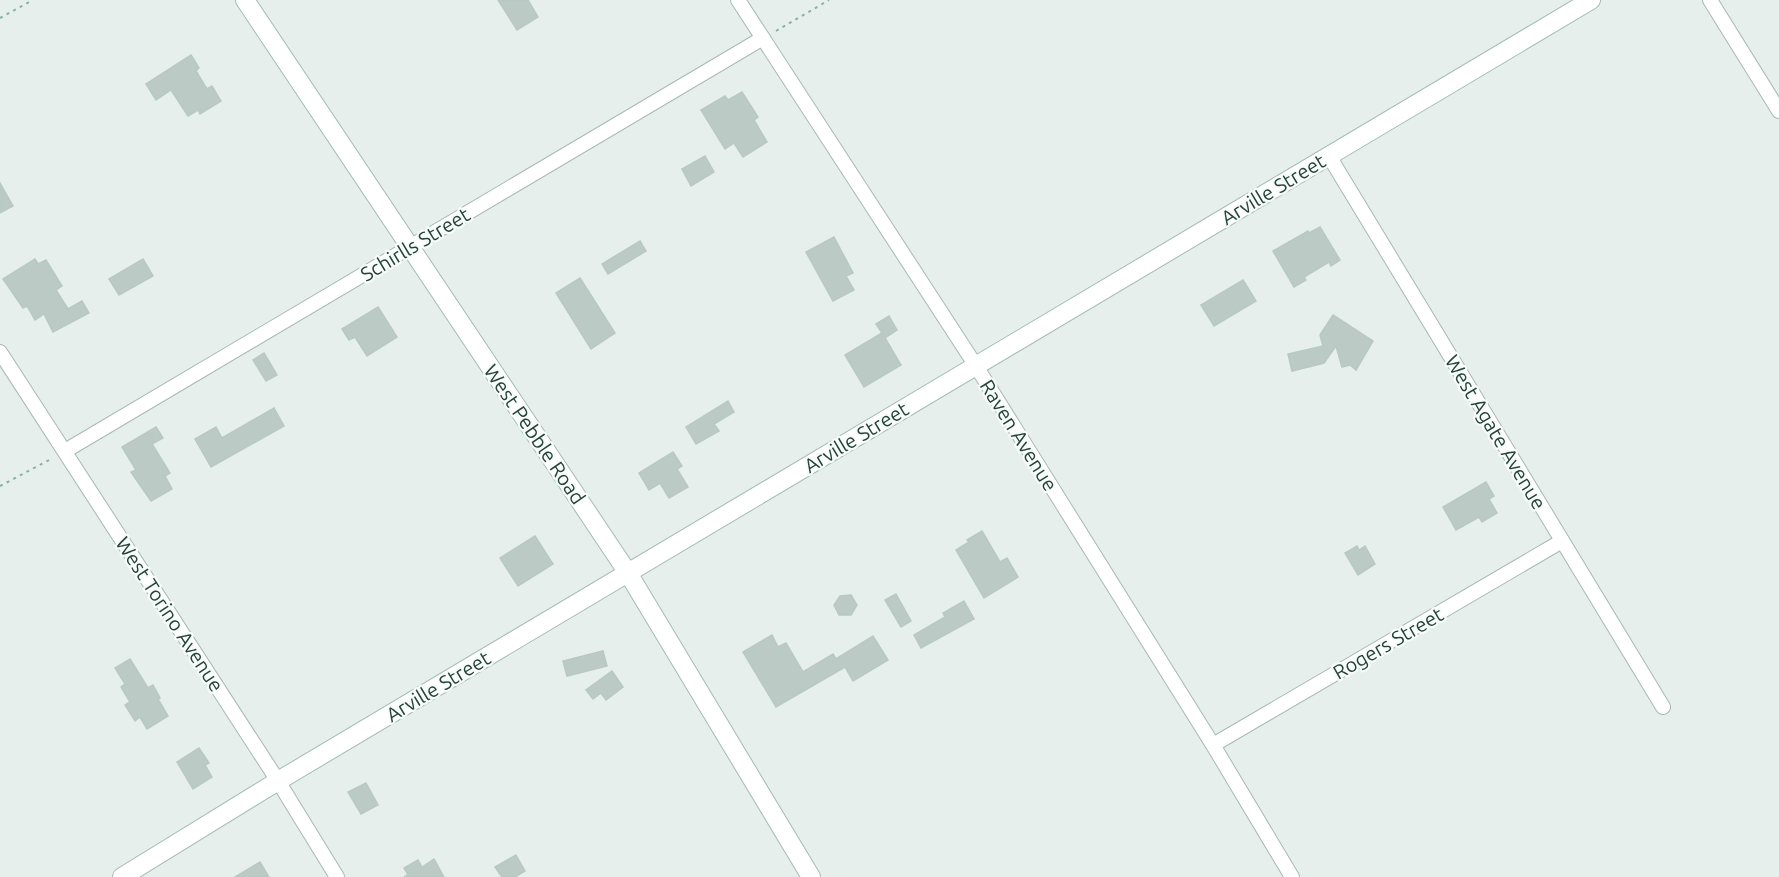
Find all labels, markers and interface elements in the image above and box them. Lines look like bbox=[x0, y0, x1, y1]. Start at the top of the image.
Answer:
street label: Arville Street bbox=[1217, 149, 1329, 229]
street label: Schirlls Street bbox=[356, 202, 474, 286]
street label: West Agate Avenue bbox=[1441, 351, 1551, 513]
street label: West Pebble Road bbox=[480, 360, 590, 508]
street label: Raven Avenue bbox=[976, 375, 1062, 495]
street label: Arville Street bbox=[800, 397, 912, 477]
street label: West Torino Avenue bbox=[111, 532, 229, 696]
street label: Rogers Street bbox=[1329, 602, 1447, 684]
street label: Arville Street bbox=[382, 646, 494, 726]

